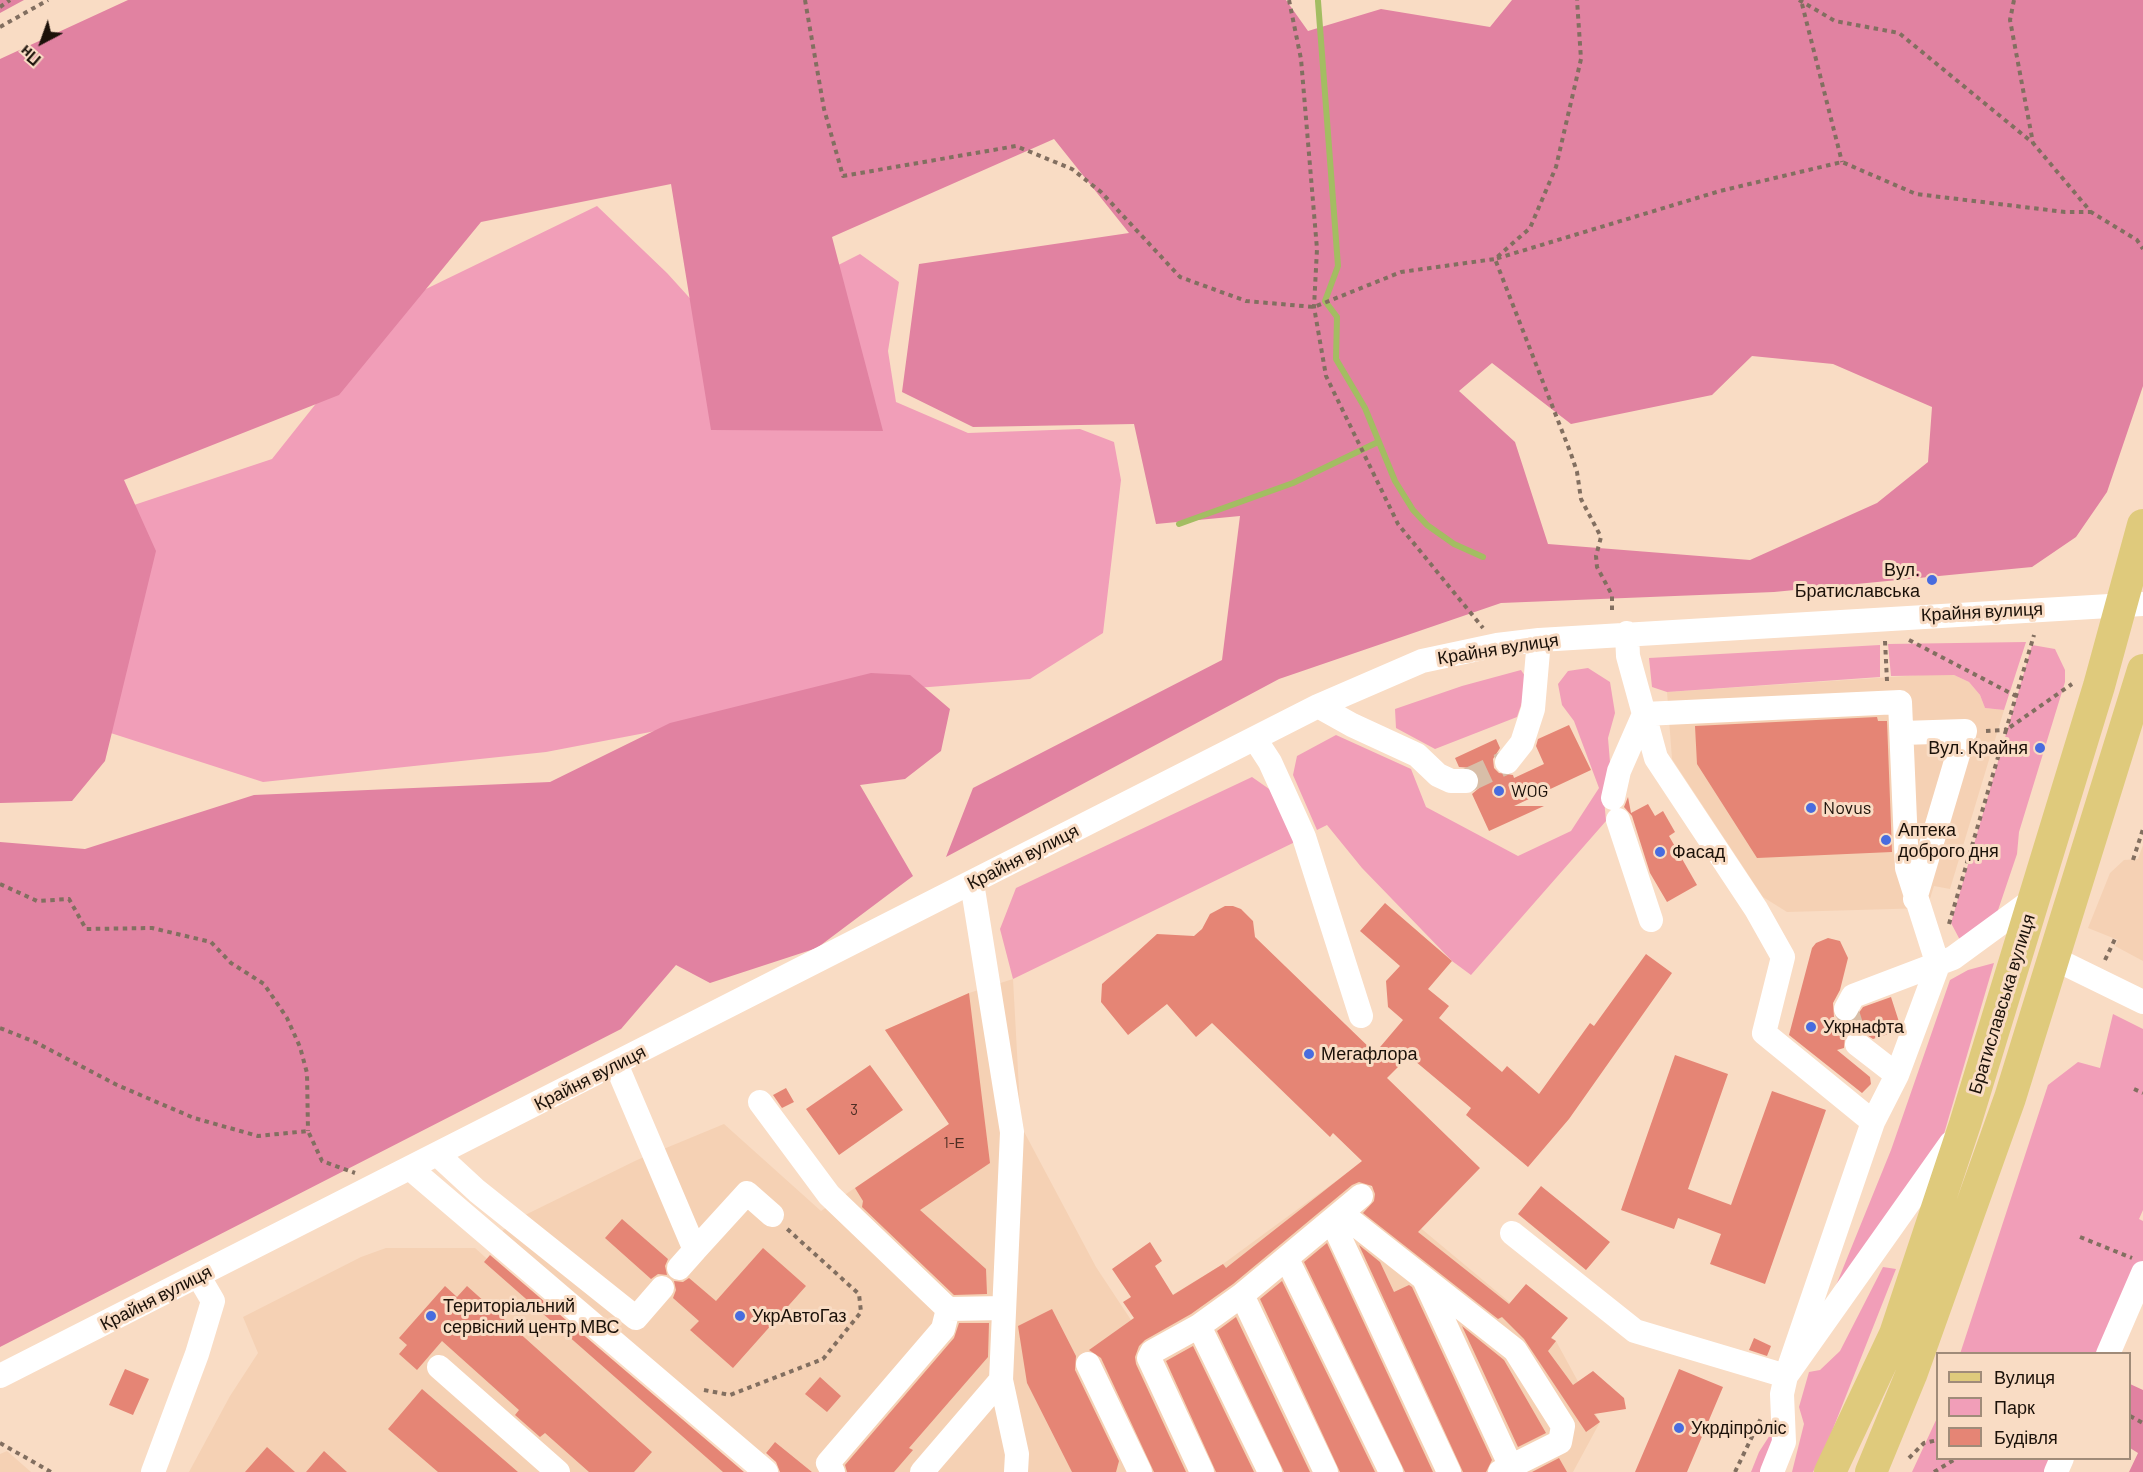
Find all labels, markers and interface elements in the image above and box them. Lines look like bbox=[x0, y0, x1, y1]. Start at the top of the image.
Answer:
north arrow bbox=[12, 12, 72, 72]
text: Пн bbox=[16, 42, 44, 70]
place label: Вул. Братиславська bbox=[1795, 559, 1920, 602]
marker: Вул. Братиславська bbox=[1925, 573, 1939, 587]
street label: Крайня вулиця bbox=[1920, 598, 2044, 626]
street label: Крайня вулиця bbox=[1436, 629, 1560, 669]
place label: Вул. Крайня bbox=[1928, 737, 2028, 759]
marker: Вул. Крайня bbox=[2033, 741, 2047, 755]
place label: WOG bbox=[1511, 780, 1549, 802]
marker: WOG bbox=[1492, 784, 1506, 798]
place label: Novus bbox=[1823, 797, 1871, 819]
marker: Novus bbox=[1804, 801, 1818, 815]
place label: Аптека доброго дня bbox=[1898, 819, 1999, 862]
street label: Крайня вулиця bbox=[964, 820, 1082, 894]
marker: Аптека доброго дня bbox=[1879, 833, 1893, 847]
place label: Фасад bbox=[1672, 841, 1725, 863]
marker: Фасад bbox=[1653, 845, 1667, 859]
street label: Братиславська вулиця bbox=[1964, 911, 2040, 1097]
place label: Укрнафта bbox=[1823, 1016, 1904, 1038]
marker: Укрнафта bbox=[1804, 1020, 1818, 1034]
street label: Крайня вулиця bbox=[531, 1041, 649, 1115]
place label: Мегафлора bbox=[1321, 1043, 1418, 1065]
marker: Мегафлора bbox=[1302, 1047, 1316, 1061]
house number: 3 bbox=[850, 1101, 858, 1119]
house number: 1-Е bbox=[943, 1134, 965, 1152]
street label: Крайня вулиця bbox=[97, 1261, 215, 1335]
place label: Територіальний сервісний центр МВС bbox=[443, 1295, 620, 1338]
place label: УкрАвтоГаз bbox=[752, 1305, 847, 1327]
marker: Територіальний сервісний центр МВС bbox=[424, 1309, 438, 1323]
marker: УкрАвтоГаз bbox=[733, 1309, 747, 1323]
legend bbox=[1936, 1352, 2131, 1460]
text: Вулиця bbox=[1994, 1366, 2055, 1388]
text: Парк bbox=[1994, 1396, 2035, 1418]
place label: Укрдіпроліс bbox=[1691, 1417, 1786, 1439]
marker: Укрдіпроліс bbox=[1672, 1421, 1686, 1435]
text: Будівля bbox=[1994, 1426, 2058, 1448]

